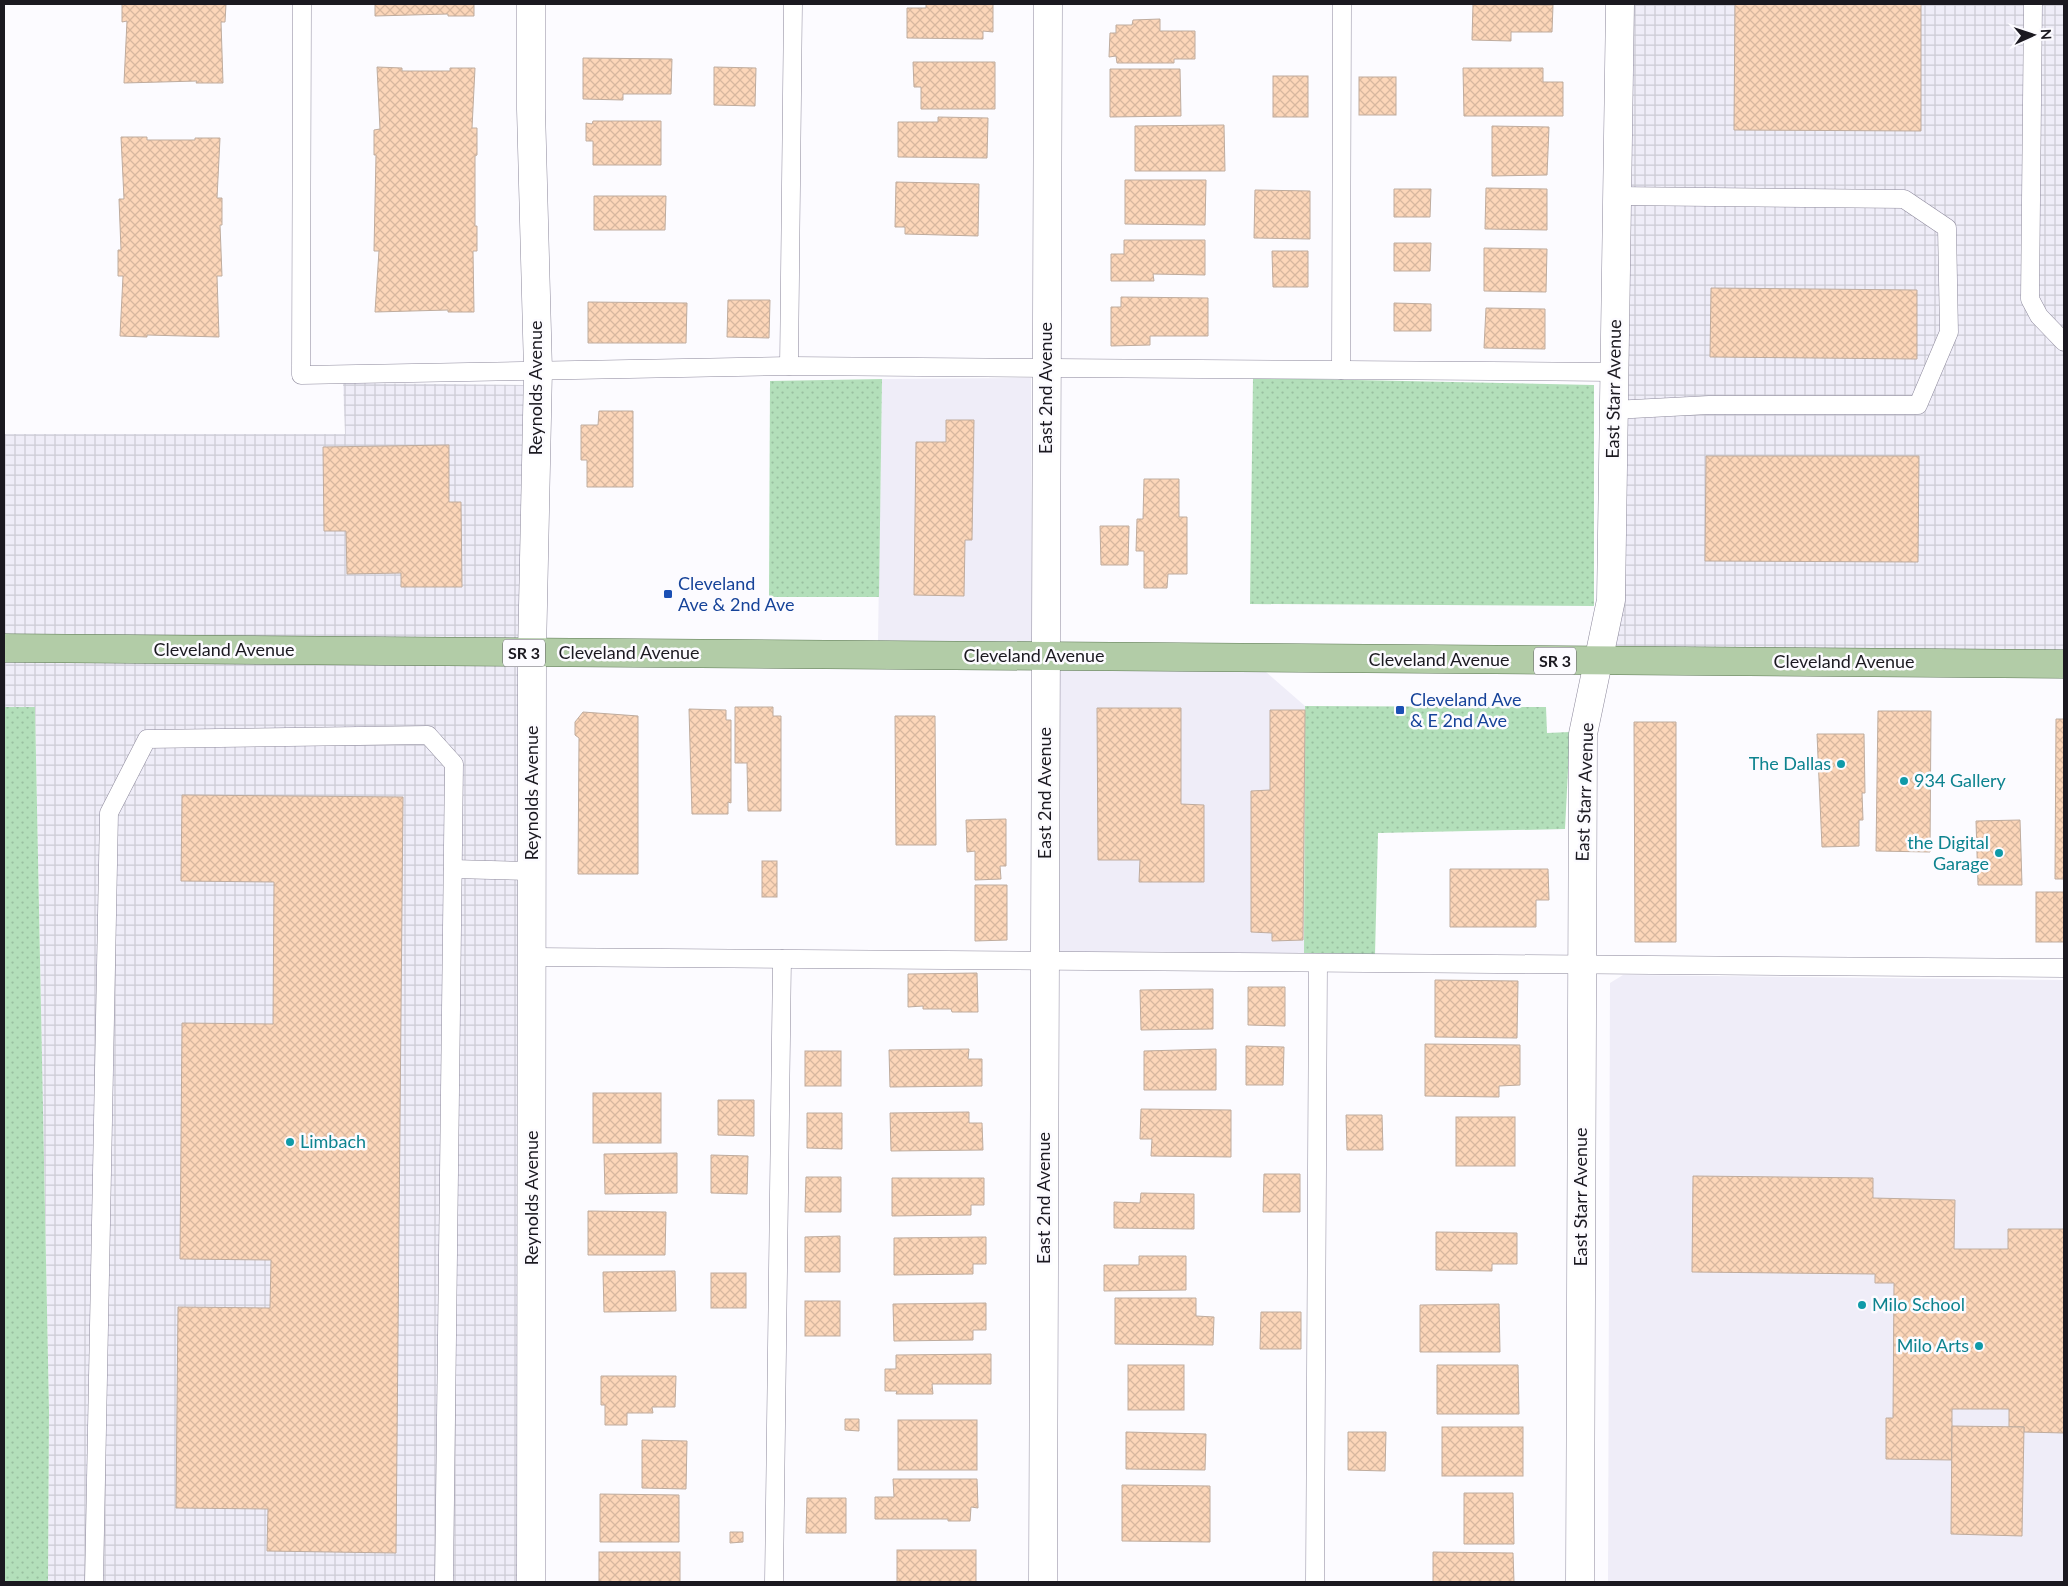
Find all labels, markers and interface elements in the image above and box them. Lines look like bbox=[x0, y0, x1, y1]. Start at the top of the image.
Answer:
north arrow bbox=[2008, 10, 2058, 60]
text: N bbox=[2038, 28, 2055, 40]
street label: East Starr Avenue bbox=[1601, 319, 1625, 459]
street label: Reynolds Avenue bbox=[524, 320, 546, 456]
street label: East 2nd Avenue bbox=[1034, 322, 1056, 454]
place label: Cleveland Ave & 2nd Ave bbox=[678, 572, 795, 615]
marker: Cleveland Ave & 2nd Ave bbox=[662, 588, 674, 600]
street label: Cleveland Avenue bbox=[153, 638, 295, 660]
road number: SR 3 bbox=[503, 640, 545, 666]
street label: Cleveland Avenue bbox=[558, 641, 700, 663]
street label: Cleveland Avenue bbox=[963, 644, 1105, 666]
street label: Cleveland Avenue bbox=[1368, 648, 1510, 670]
road number: SR 3 bbox=[1534, 648, 1576, 674]
street label: Cleveland Avenue bbox=[1773, 650, 1915, 672]
place label: Cleveland Ave & E 2nd Ave bbox=[1410, 688, 1521, 731]
marker: Cleveland Ave & E 2nd Ave bbox=[1394, 704, 1406, 716]
street label: East Starr Avenue bbox=[1571, 722, 1597, 862]
street label: Reynolds Avenue bbox=[520, 725, 542, 861]
street label: East 2nd Avenue bbox=[1033, 727, 1055, 859]
place label: The Dallas bbox=[1749, 752, 1831, 774]
marker: The Dallas bbox=[1835, 758, 1847, 770]
place label: 934 Gallery bbox=[1914, 769, 2007, 791]
marker: 934 Gallery bbox=[1898, 775, 1910, 787]
place label: the Digital Garage bbox=[1907, 831, 1989, 874]
marker: the Digital Garage bbox=[1993, 847, 2005, 859]
street label: East Starr Avenue bbox=[1569, 1127, 1591, 1267]
place label: Limbach bbox=[300, 1130, 366, 1152]
street label: Reynolds Avenue bbox=[520, 1130, 542, 1266]
street label: East 2nd Avenue bbox=[1032, 1132, 1054, 1264]
marker: Limbach bbox=[284, 1136, 296, 1148]
place label: Milo School bbox=[1872, 1293, 1965, 1315]
marker: Milo School bbox=[1856, 1299, 1868, 1311]
place label: Milo Arts bbox=[1897, 1334, 1969, 1356]
marker: Milo Arts bbox=[1973, 1340, 1985, 1352]

